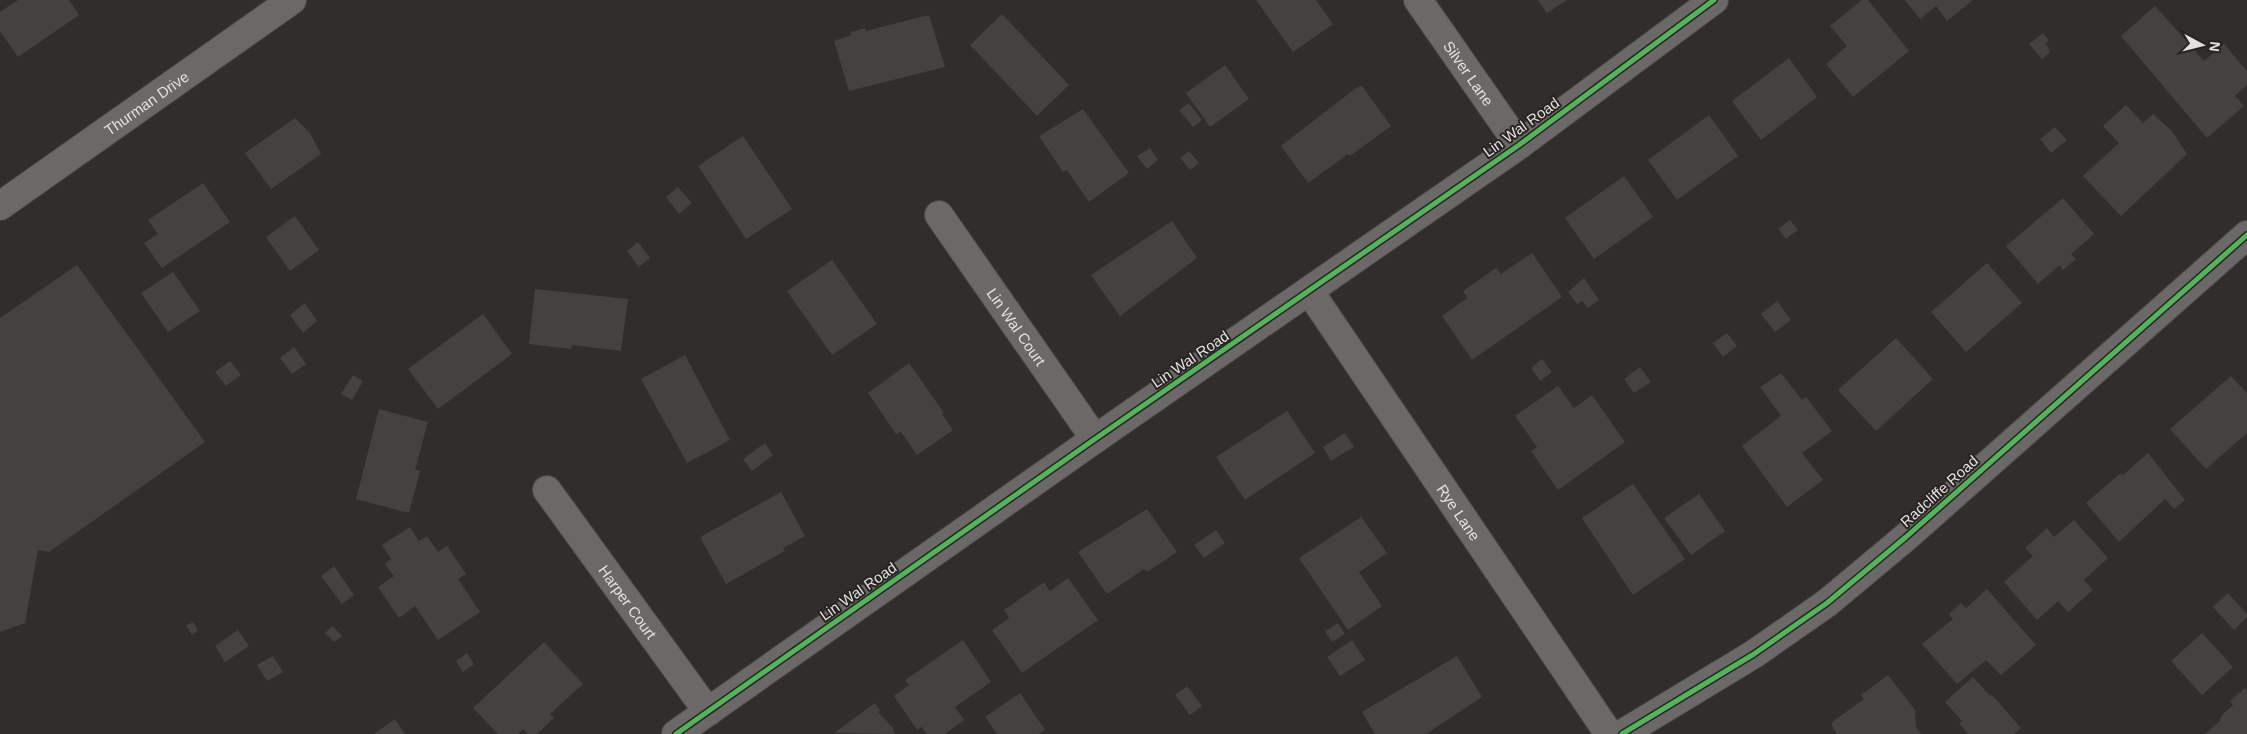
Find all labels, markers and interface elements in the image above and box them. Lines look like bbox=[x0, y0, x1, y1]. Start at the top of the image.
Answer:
north arrow bbox=[2177, 20, 2227, 70]
street label: Silver Lane bbox=[1440, 37, 1497, 109]
text: N bbox=[2206, 41, 2223, 53]
street label: Thurman Drive bbox=[101, 67, 192, 138]
street label: Lin Wal Road bbox=[1480, 94, 1562, 160]
street label: Lin Wal Court bbox=[984, 285, 1050, 369]
street label: Lin Wal Road bbox=[1148, 327, 1232, 391]
street label: Radcliffe Road bbox=[1897, 452, 1981, 530]
street label: Rye Lane bbox=[1434, 481, 1484, 544]
street label: Lin Wal Road bbox=[816, 558, 900, 624]
street label: Harper Court bbox=[596, 562, 661, 642]

